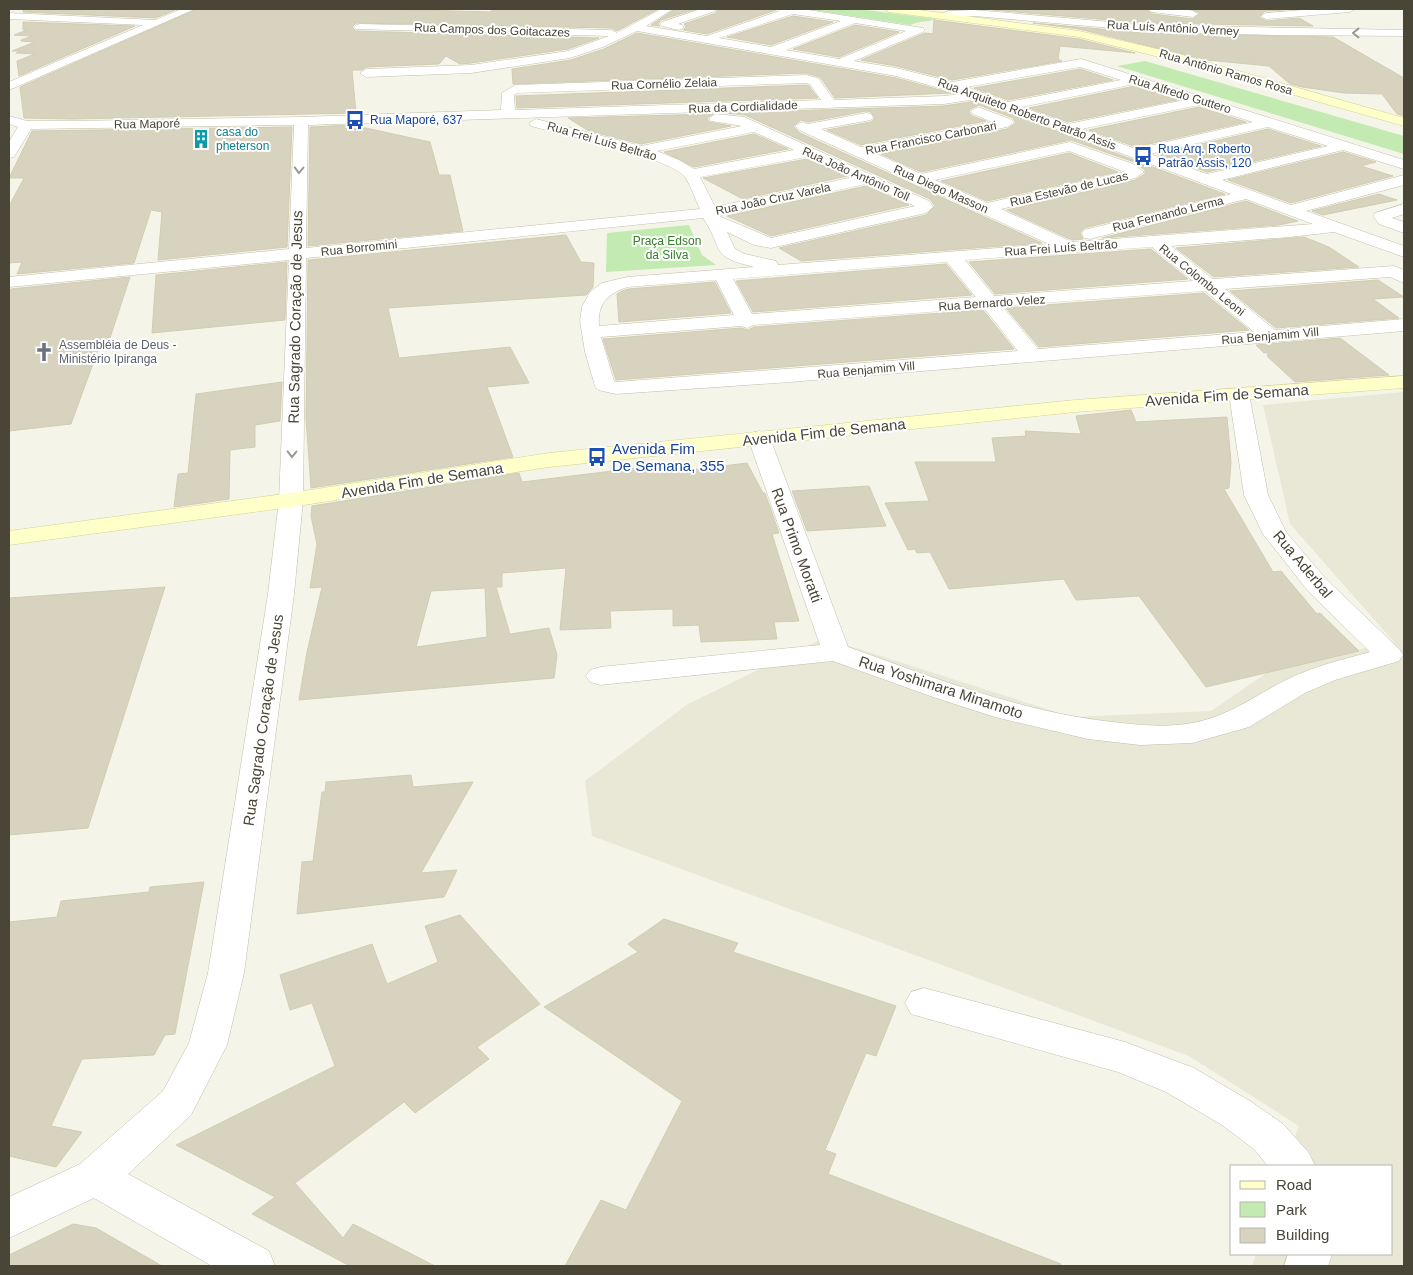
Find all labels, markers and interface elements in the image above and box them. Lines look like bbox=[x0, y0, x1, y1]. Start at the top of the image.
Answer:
street label: Rua Luís Antônio Verney bbox=[1107, 18, 1239, 38]
street label: Rua Campos dos Goitacazes bbox=[414, 20, 570, 40]
one-way arrow bbox=[1351, 28, 1359, 38]
street label: Rua Antônio Ramos Rosa bbox=[1158, 46, 1295, 98]
street label: Rua Alfredo Guttero bbox=[1127, 72, 1233, 116]
street label: Rua Cornélio Zelaia bbox=[611, 75, 718, 93]
street label: Rua Arquiteto Roberto Patrão Assis bbox=[936, 75, 1118, 153]
street label: Rua da Cordialidade bbox=[688, 98, 798, 116]
bus stop icon: Rua Maporé, 637 bbox=[344, 109, 366, 131]
place label: Rua Maporé, 637 bbox=[370, 113, 463, 127]
street label: Rua Maporé bbox=[114, 116, 180, 132]
street label: Rua Francisco Carbonari bbox=[864, 118, 998, 158]
street label: Rua Frei Luís Beltrão bbox=[546, 119, 659, 163]
place label: casa do pheterson bbox=[216, 125, 269, 153]
building icon: casa do pheterson bbox=[190, 128, 212, 150]
place label: Rua Arq. Roberto Patrão Assis, 120 bbox=[1158, 142, 1252, 170]
street label: Rua João Antônio Toll bbox=[800, 144, 912, 204]
bus stop icon: Rua Arq. Roberto Patrão Assis, 120 bbox=[1132, 145, 1154, 167]
street label: Rua Diego Masson bbox=[892, 162, 990, 216]
one-way arrow bbox=[294, 166, 305, 174]
street label: Rua Estevão de Lucas bbox=[1009, 169, 1129, 209]
street label: Rua João Cruz Varela bbox=[714, 180, 832, 218]
street label: Rua Fernando Lerma bbox=[1111, 193, 1225, 235]
street label: Rua Sagrado Coração de Jesus bbox=[285, 210, 305, 424]
park label: Praça Edson da Silva bbox=[633, 234, 701, 262]
street label: Rua Borromini bbox=[320, 237, 398, 259]
street label: Rua Frei Luís Beltrão bbox=[1004, 237, 1118, 259]
street label: Rua Colombo Leoni bbox=[1156, 241, 1248, 319]
street label: Rua Bernardo Velez bbox=[938, 292, 1046, 314]
street label: Rua Benjamim Vill bbox=[1221, 325, 1319, 347]
place label: Assembléia de Deus - Ministério Ipiranga bbox=[59, 338, 176, 366]
church icon: Assembléia de Deus - Ministério Ipiranga bbox=[33, 341, 55, 363]
street label: Rua Benjamim Vill bbox=[817, 359, 915, 381]
street label: Avenida Fim de Semana bbox=[1145, 381, 1310, 409]
street label: Avenida Fim de Semana bbox=[742, 415, 907, 449]
place label: Avenida Fim De Semana, 355 bbox=[612, 440, 725, 474]
bus stop icon: Avenida Fim De Semana, 355 bbox=[586, 446, 608, 468]
one-way arrow bbox=[287, 451, 297, 459]
street label: Avenida Fim de Semana bbox=[340, 459, 505, 501]
street label: Rua Primo Moratti bbox=[768, 485, 826, 605]
street label: Rua Aderbal bbox=[1270, 527, 1336, 601]
street label: Rua Sagrado Coração de Jesus bbox=[240, 613, 286, 827]
street label: Rua Yoshimara Minamoto bbox=[857, 652, 1025, 722]
legend bbox=[1230, 1165, 1393, 1255]
text: Road bbox=[1276, 1176, 1312, 1193]
text: Park bbox=[1276, 1201, 1307, 1218]
text: Building bbox=[1276, 1226, 1329, 1243]

